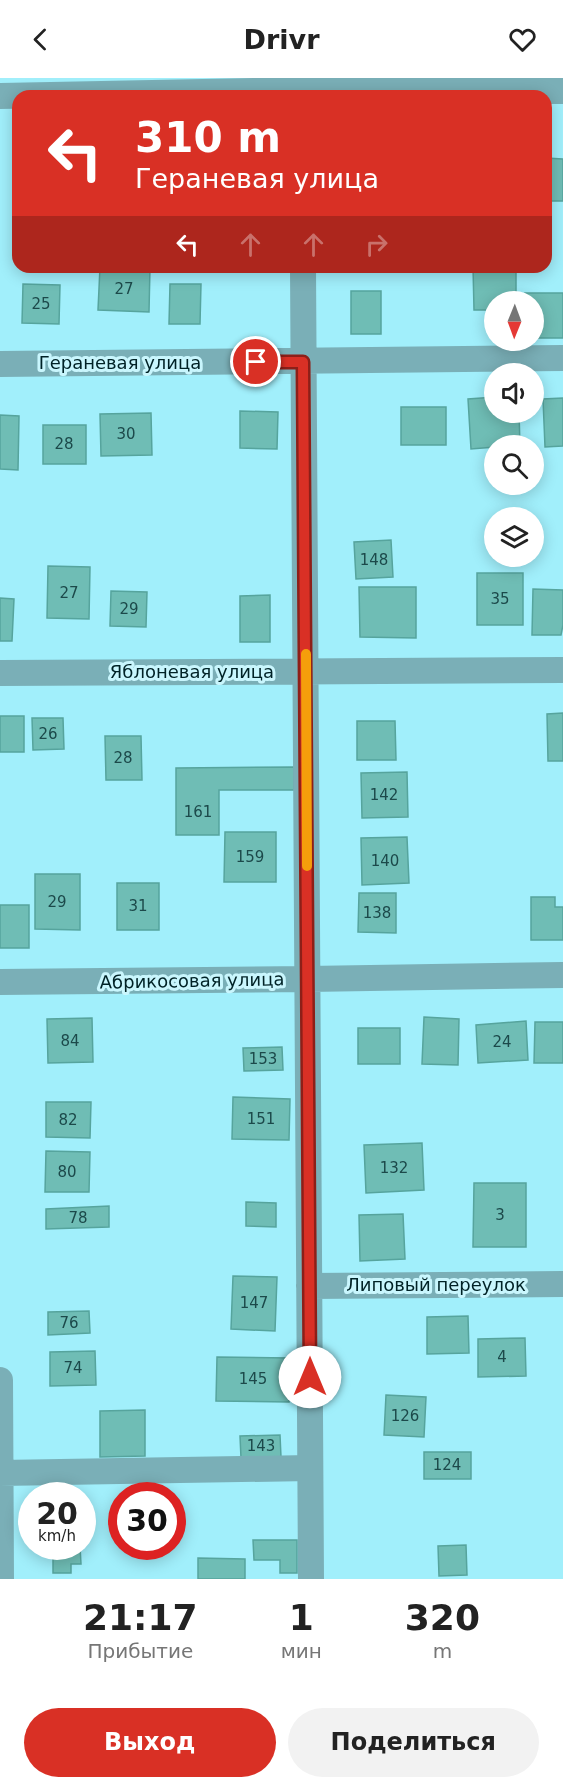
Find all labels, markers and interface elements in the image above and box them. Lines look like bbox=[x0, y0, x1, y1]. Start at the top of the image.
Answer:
icon: back bbox=[24, 23, 57, 56]
icon: heart bbox=[506, 23, 539, 56]
text: Drivr bbox=[244, 24, 319, 55]
text: 310 m bbox=[135, 113, 281, 162]
icon: left bbox=[36, 114, 114, 192]
text: Гераневая улица bbox=[135, 163, 379, 194]
icon: left bbox=[171, 228, 204, 261]
icon: ahead bbox=[234, 228, 267, 261]
icon: ahead bbox=[297, 228, 330, 261]
icon: right bbox=[360, 228, 393, 261]
house number: 27 bbox=[114, 280, 134, 298]
north arrow bbox=[484, 291, 544, 351]
map controls bbox=[484, 291, 544, 567]
house number: 25 bbox=[31, 295, 51, 313]
pin bbox=[230, 336, 281, 387]
icon: arrive bbox=[239, 345, 272, 378]
street label: Гераневая улица bbox=[39, 352, 201, 373]
button: sound bbox=[484, 363, 544, 423]
house number: 30 bbox=[116, 425, 136, 443]
house number: 28 bbox=[54, 435, 74, 453]
button: search bbox=[484, 435, 544, 495]
button: layers bbox=[484, 507, 544, 567]
house number: 148 bbox=[360, 551, 388, 569]
house number: 27 bbox=[59, 584, 79, 602]
house number: 35 bbox=[490, 590, 510, 608]
house number: 29 bbox=[119, 600, 139, 618]
street label: Яблоневая улица bbox=[110, 661, 274, 682]
house number: 26 bbox=[38, 725, 58, 743]
house number: 28 bbox=[113, 749, 133, 767]
house number: 142 bbox=[370, 786, 398, 804]
house number: 161 bbox=[184, 803, 212, 821]
house number: 159 bbox=[236, 848, 264, 866]
house number: 140 bbox=[371, 852, 399, 870]
house number: 29 bbox=[47, 893, 67, 911]
house number: 31 bbox=[128, 897, 148, 915]
house number: 138 bbox=[363, 904, 391, 922]
street label: Абрикосовая улица bbox=[99, 968, 284, 993]
house number: 84 bbox=[60, 1032, 80, 1050]
house number: 24 bbox=[492, 1033, 512, 1051]
house number: 153 bbox=[249, 1050, 277, 1068]
house number: 151 bbox=[247, 1110, 275, 1128]
house number: 82 bbox=[58, 1111, 78, 1129]
house number: 132 bbox=[380, 1159, 408, 1177]
house number: 80 bbox=[57, 1163, 77, 1181]
house number: 3 bbox=[495, 1206, 505, 1224]
house number: 78 bbox=[68, 1209, 88, 1227]
street label: Липовый переулок bbox=[346, 1274, 526, 1295]
house number: 147 bbox=[240, 1294, 268, 1312]
house number: 76 bbox=[59, 1314, 79, 1332]
position arrow bbox=[278, 1345, 342, 1409]
house number: 4 bbox=[497, 1348, 507, 1366]
house number: 74 bbox=[63, 1359, 83, 1377]
house number: 145 bbox=[239, 1370, 267, 1388]
house number: 126 bbox=[391, 1407, 419, 1425]
house number: 143 bbox=[247, 1437, 275, 1455]
house number: 124 bbox=[433, 1456, 461, 1474]
speed limit sign: 30 bbox=[108, 1482, 186, 1560]
text: 20 bbox=[36, 1496, 78, 1531]
text: km/h bbox=[38, 1527, 76, 1545]
text: 21:17 bbox=[83, 1597, 198, 1638]
text: 1 bbox=[289, 1597, 314, 1638]
text: 320 bbox=[405, 1597, 480, 1638]
text: Прибытие bbox=[87, 1639, 193, 1663]
text: мин bbox=[281, 1639, 322, 1663]
text: m bbox=[433, 1639, 452, 1663]
button: Выход bbox=[24, 1708, 276, 1777]
button: Поделиться bbox=[288, 1708, 539, 1777]

